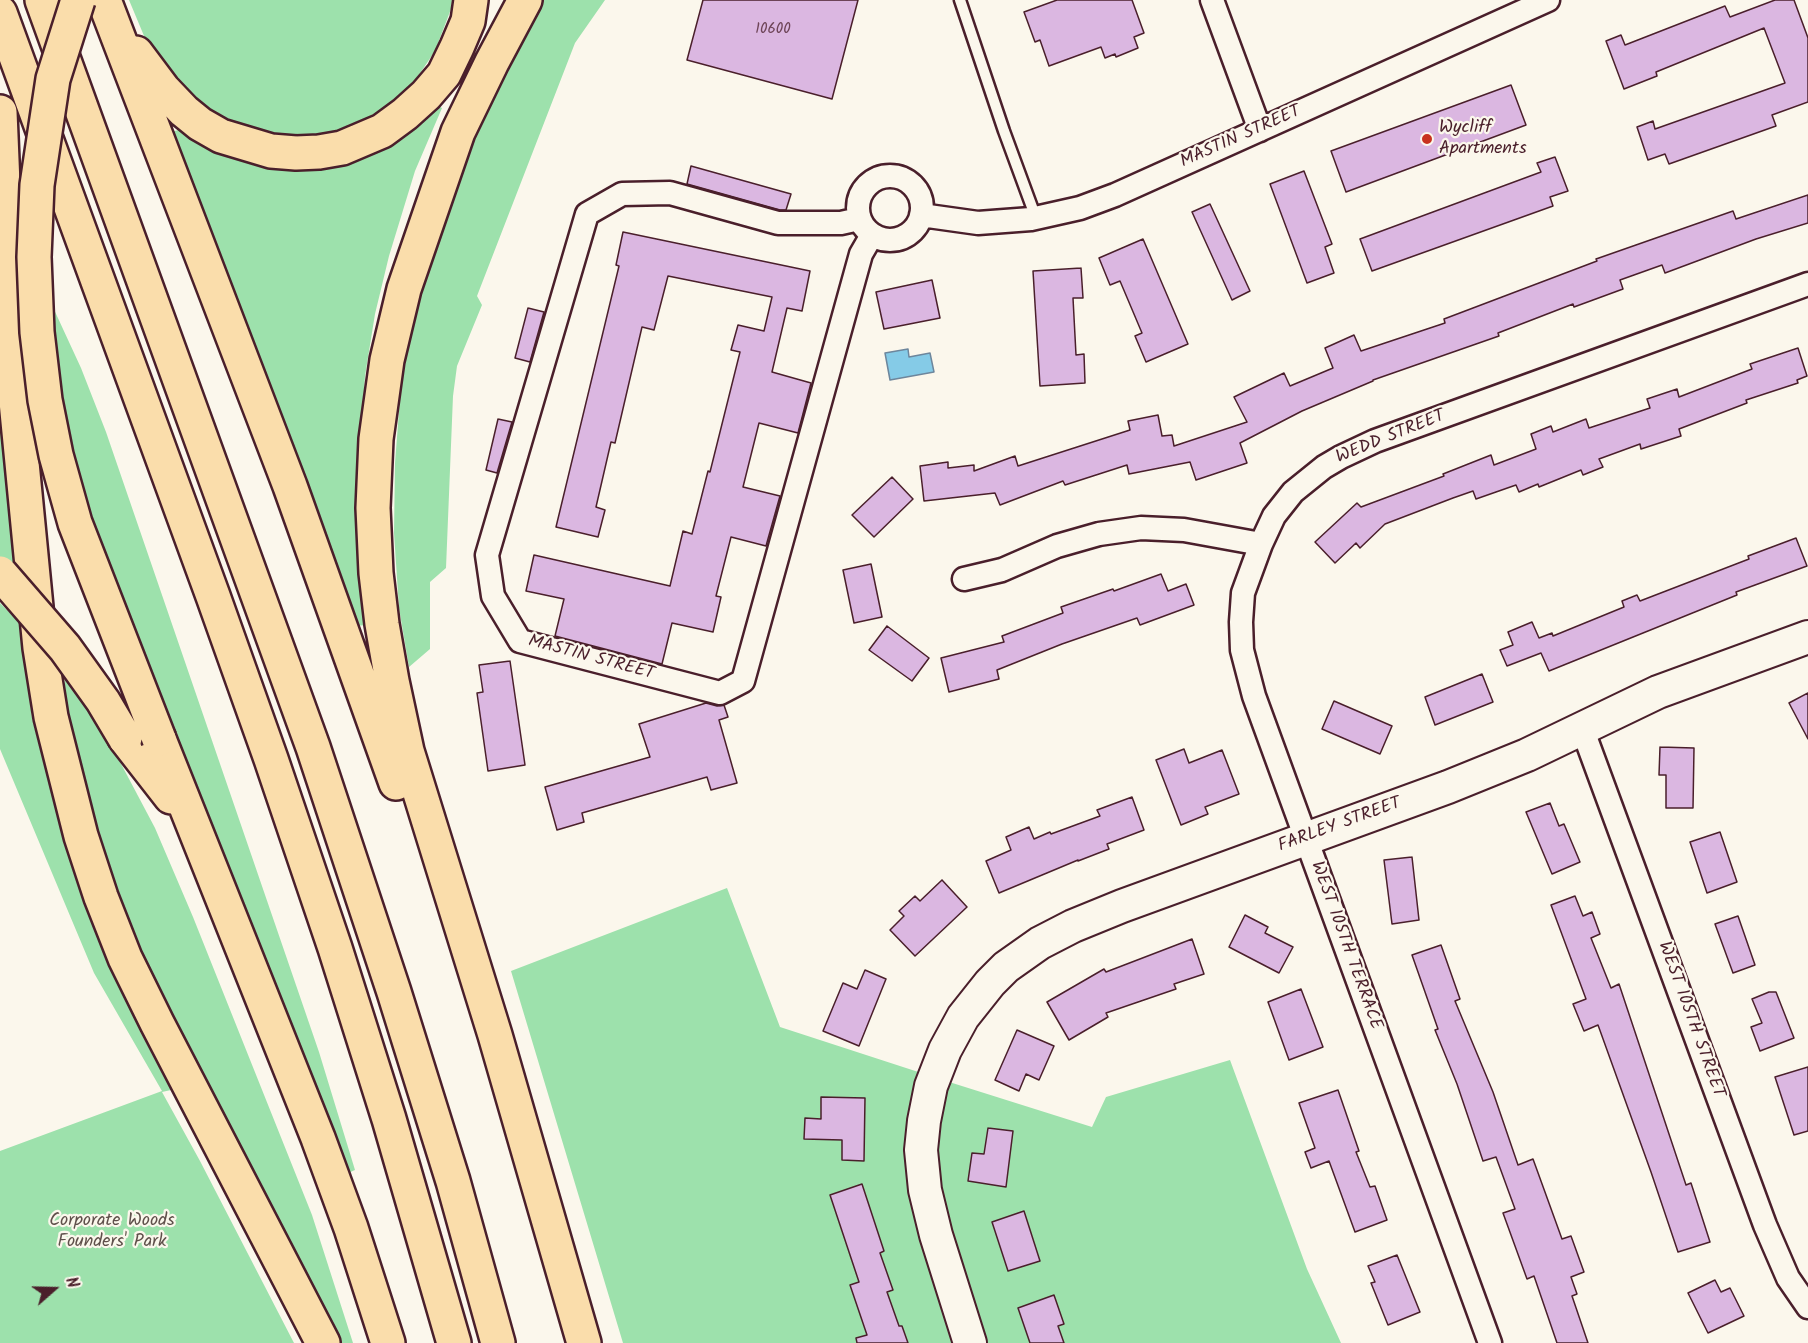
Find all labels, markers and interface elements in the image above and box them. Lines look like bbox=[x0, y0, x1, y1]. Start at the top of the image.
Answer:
house number: 10600 bbox=[755, 21, 791, 39]
street label: MASTIN STREET bbox=[1177, 102, 1305, 174]
place label: Wycliff Apartments bbox=[1439, 118, 1527, 160]
marker: Wycliff Apartments bbox=[1420, 132, 1434, 146]
street label: WEDD STREET bbox=[1333, 406, 1449, 470]
street label: MASTIN STREET bbox=[526, 632, 656, 686]
street label: FARLEY STREET bbox=[1276, 794, 1404, 858]
street label: WEST 105TH TERRACE bbox=[1304, 859, 1386, 1033]
street label: WEST 105TH STREET bbox=[1652, 939, 1728, 1101]
park label: Corporate Woods Founders' Park bbox=[49, 1211, 175, 1254]
north arrow bbox=[24, 1259, 84, 1319]
text: N bbox=[58, 1274, 85, 1292]

